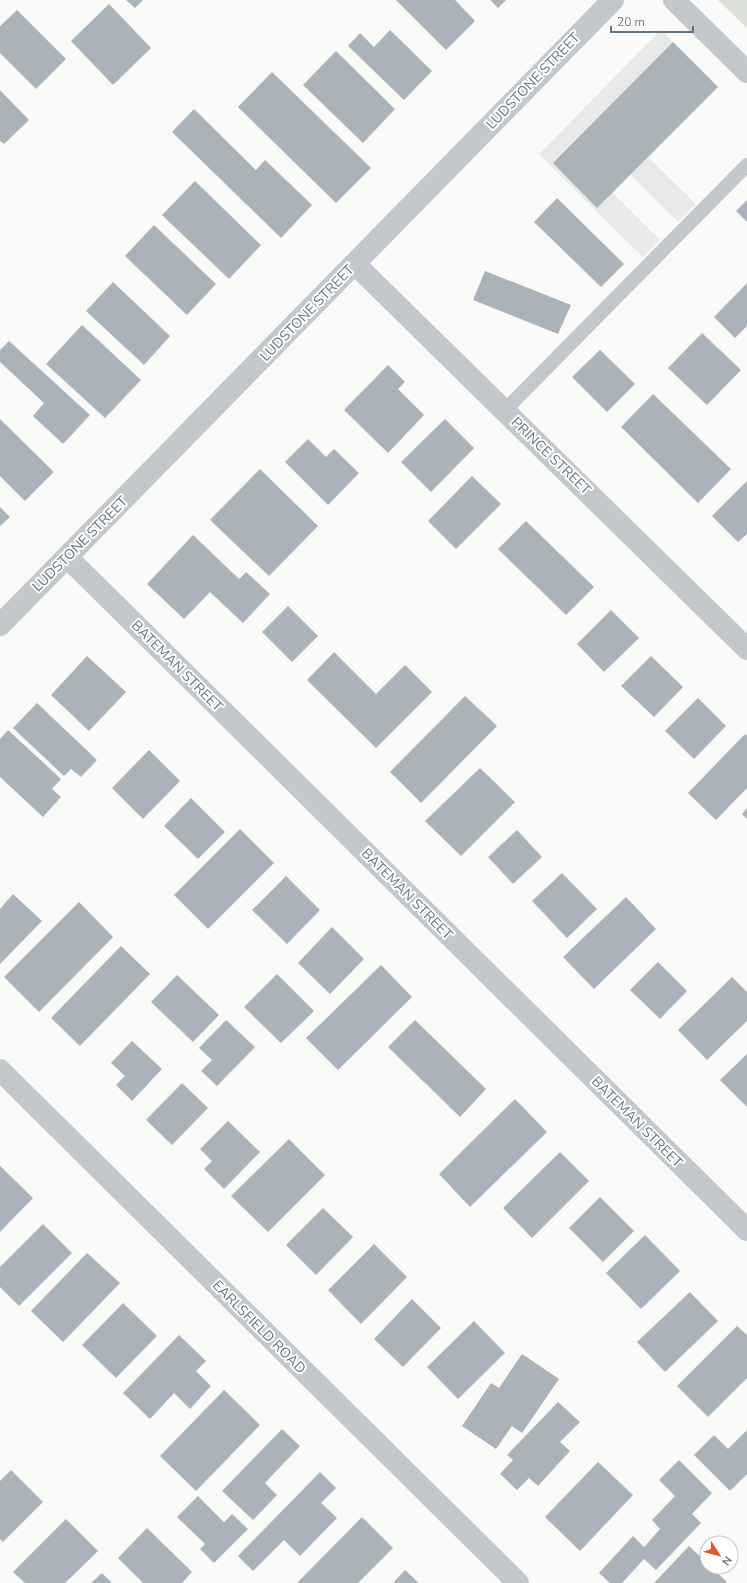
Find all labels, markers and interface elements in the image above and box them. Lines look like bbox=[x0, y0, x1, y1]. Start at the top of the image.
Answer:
scale bar bbox=[611, 8, 693, 34]
text: 20 m bbox=[617, 14, 645, 30]
street label: LUDSTONE STREET bbox=[482, 28, 585, 134]
street label: LUDSTONE STREET bbox=[256, 260, 359, 366]
street label: PRINCE STREET bbox=[507, 413, 595, 499]
street label: LUDSTONE STREET bbox=[28, 492, 132, 596]
street label: BATEMAN STREET bbox=[127, 616, 227, 716]
street label: BATEMAN STREET bbox=[357, 844, 457, 944]
street label: BATEMAN STREET bbox=[587, 1072, 687, 1172]
street label: EARLSFIELD ROAD bbox=[208, 1276, 310, 1378]
north arrow bbox=[699, 1535, 739, 1575]
text: N bbox=[718, 1553, 735, 1568]

